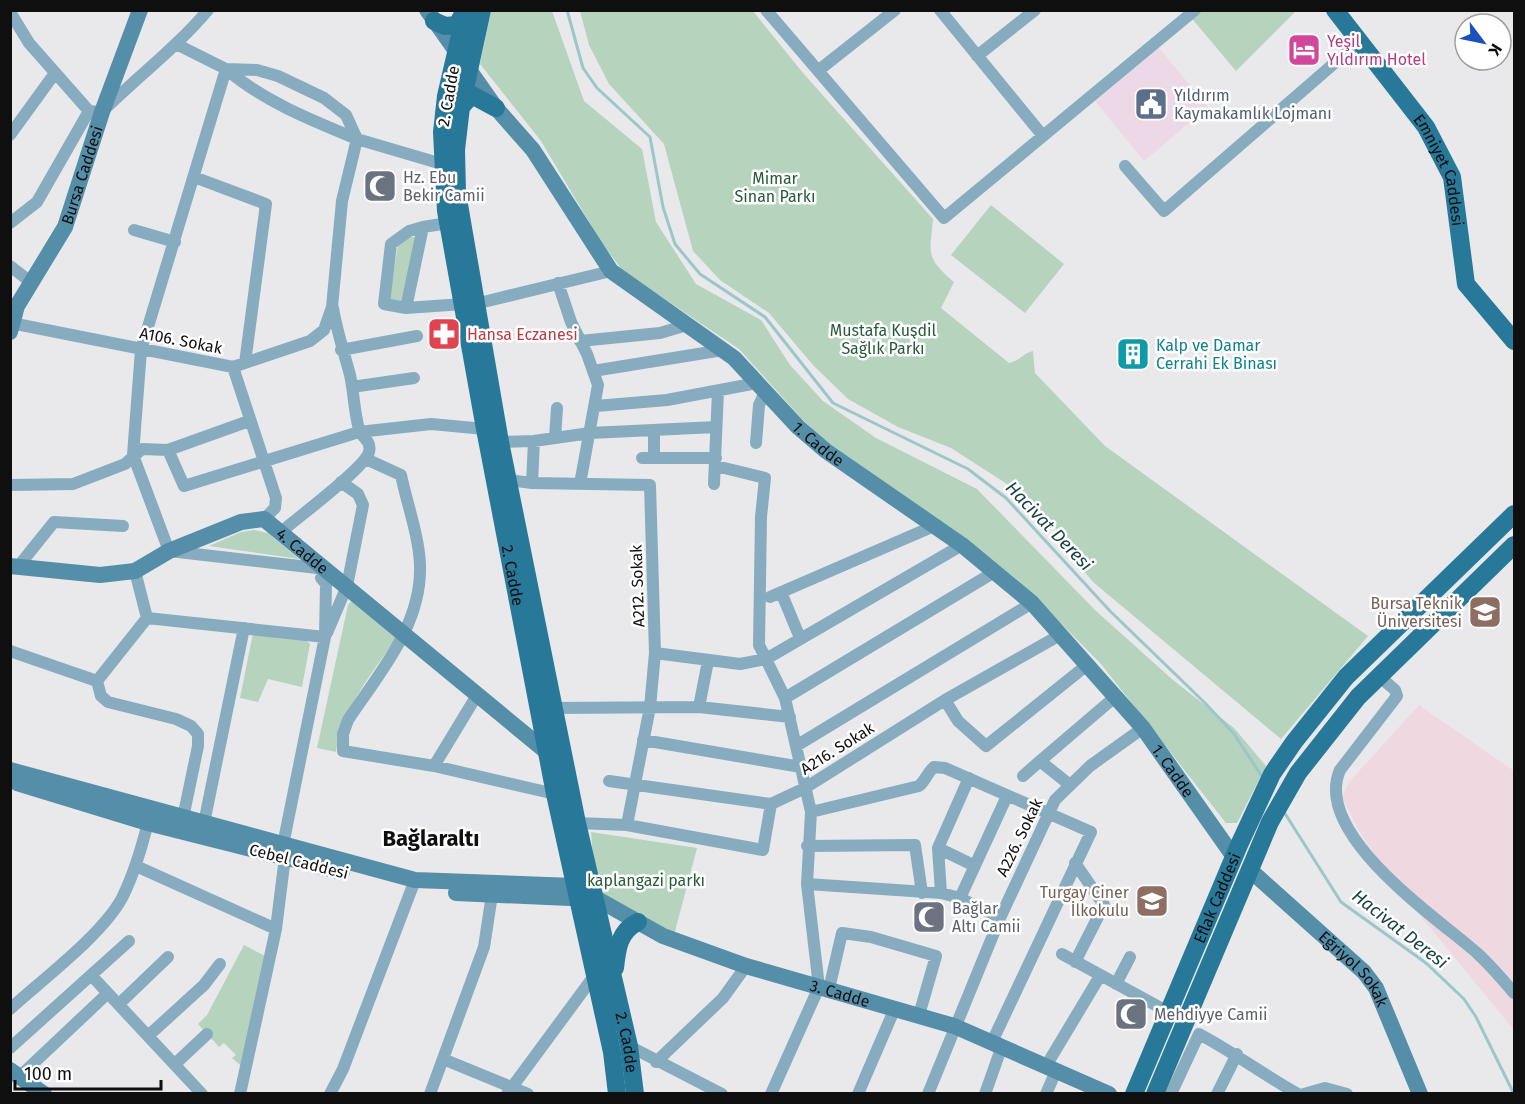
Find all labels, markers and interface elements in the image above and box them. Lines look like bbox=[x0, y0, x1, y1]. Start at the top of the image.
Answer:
north arrow bbox=[1453, 12, 1513, 72]
hotel icon: Yeşil Yıldırım Hotel bbox=[1286, 32, 1322, 68]
place label: Yeşil Yıldırım Hotel bbox=[1327, 32, 1426, 69]
text: K bbox=[1484, 40, 1506, 60]
street label: 2. Cadde bbox=[434, 64, 463, 128]
public building icon: Yıldırım Kaymakamlık Lojmanı bbox=[1133, 86, 1169, 122]
place label: Yıldırım Kaymakamlık Lojmanı bbox=[1174, 86, 1332, 123]
street label: Emniyet Caddesi bbox=[1409, 110, 1467, 227]
street label: Bursa Caddesi bbox=[57, 123, 107, 227]
mosque icon: Hz. Ebu Bekir Camii bbox=[362, 168, 398, 204]
place label: Hz. Ebu Bekir Camii bbox=[403, 168, 485, 205]
park label: Mimar Sinan Parkı bbox=[735, 169, 815, 206]
pharmacy icon: Hansa Eczanesi bbox=[426, 316, 462, 352]
park label: Mustafa Kuşdil Sağlık Parkı bbox=[830, 321, 937, 358]
street label: A106. Sokak bbox=[138, 323, 225, 358]
place label: Hansa Eczanesi bbox=[467, 325, 578, 344]
building icon: Kalp ve Damar Cerrahi Ek Binası bbox=[1115, 336, 1151, 372]
place label: Kalp ve Damar Cerrahi Ek Binası bbox=[1156, 336, 1277, 373]
street label: 1. Cadde bbox=[788, 418, 847, 470]
water label: Hacivat Deresi bbox=[1001, 477, 1097, 575]
street label: 4. Cadde bbox=[272, 524, 332, 578]
street label: 2. Cadde bbox=[497, 543, 528, 607]
street label: A212. Sokak bbox=[627, 544, 648, 628]
place label: Bursa Teknik Üniversitesi bbox=[1370, 594, 1463, 631]
school or university icon: Bursa Teknik Üniversitesi bbox=[1467, 594, 1503, 630]
street label: A216. Sokak bbox=[797, 718, 878, 779]
street label: 1. Cadde bbox=[1147, 741, 1198, 801]
street label: A226. Sokak bbox=[992, 794, 1047, 879]
district label: Bağlaraltı bbox=[382, 825, 480, 852]
street label: Cebel Caddesi bbox=[247, 840, 351, 883]
street label: Eflak Caddesi bbox=[1190, 850, 1245, 946]
park label: kaplangazi parkı bbox=[587, 871, 705, 890]
place label: Turgay Ciner İlkokulu bbox=[1040, 883, 1130, 920]
school or university icon: Turgay Ciner İlkokulu bbox=[1134, 883, 1170, 919]
water label: Hacivat Deresi bbox=[1348, 885, 1452, 973]
mosque icon: Bağlar Altı Camii bbox=[911, 899, 947, 935]
place label: Bağlar Altı Camii bbox=[952, 899, 1021, 936]
street label: Eğriyol Sokak bbox=[1315, 927, 1392, 1010]
street label: 3. Cadde bbox=[808, 976, 872, 1011]
mosque icon: Mehdiyye Camii bbox=[1113, 996, 1149, 1032]
place label: Mehdiyye Camii bbox=[1154, 1005, 1268, 1024]
street label: 2. Cadde bbox=[611, 1010, 641, 1074]
scale bar bbox=[15, 1053, 160, 1091]
text: 100 m bbox=[24, 1063, 72, 1085]

